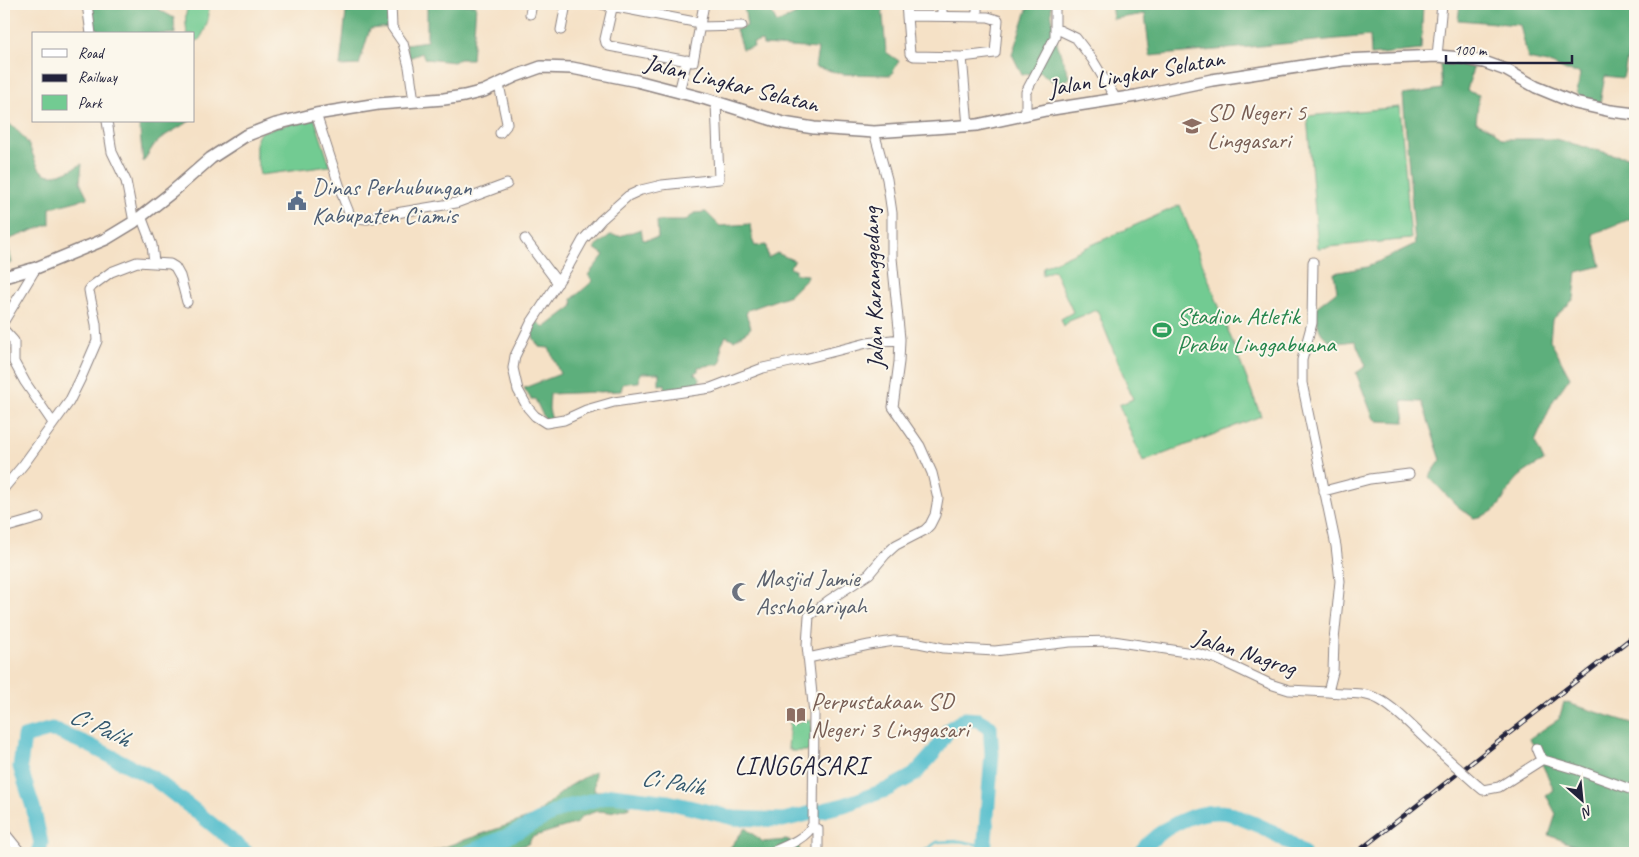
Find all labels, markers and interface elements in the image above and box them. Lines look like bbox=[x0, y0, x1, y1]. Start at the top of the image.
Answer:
legend bbox=[32, 32, 195, 122]
scale bar bbox=[1446, 32, 1573, 64]
text: 100 m bbox=[1454, 41, 1488, 60]
street label: Jalan Lingkar Selatan bbox=[1045, 43, 1228, 103]
text: Road bbox=[78, 44, 105, 63]
street label: Jalan Lingkar Selatan bbox=[641, 47, 823, 119]
text: Railway bbox=[78, 68, 119, 87]
text: Park bbox=[78, 94, 103, 113]
place label: SD Negeri 5 Linggasari bbox=[1207, 97, 1307, 155]
school or university icon: SD Negeri 5 Linggasari bbox=[1181, 115, 1203, 137]
place label: Dinas Perhubungan Kabupaten Ciamis bbox=[312, 172, 472, 230]
public building icon: Dinas Perhubungan Kabupaten Ciamis bbox=[286, 190, 308, 212]
street label: Jalan Karanggedang bbox=[855, 205, 891, 371]
place label: Stadion Atletik Prabu Linggabuana bbox=[1177, 301, 1337, 359]
sports icon: Stadion Atletik Prabu Linggabuana bbox=[1151, 319, 1173, 341]
place label: Masjid Jamie Asshobariyah bbox=[756, 563, 868, 621]
mosque icon: Masjid Jamie Asshobariyah bbox=[730, 581, 752, 603]
street label: Jalan Nagrog bbox=[1189, 621, 1302, 683]
place label: Perpustakaan SD Negeri 3 Linggasari bbox=[811, 686, 971, 744]
water label: Ci Palih bbox=[65, 699, 137, 756]
library icon: Perpustakaan SD Negeri 3 Linggasari bbox=[785, 704, 807, 726]
district label: LINGGASARI bbox=[734, 749, 872, 782]
water label: Ci Palih bbox=[639, 761, 708, 804]
north arrow bbox=[1556, 774, 1606, 824]
text: N bbox=[1578, 802, 1595, 822]

